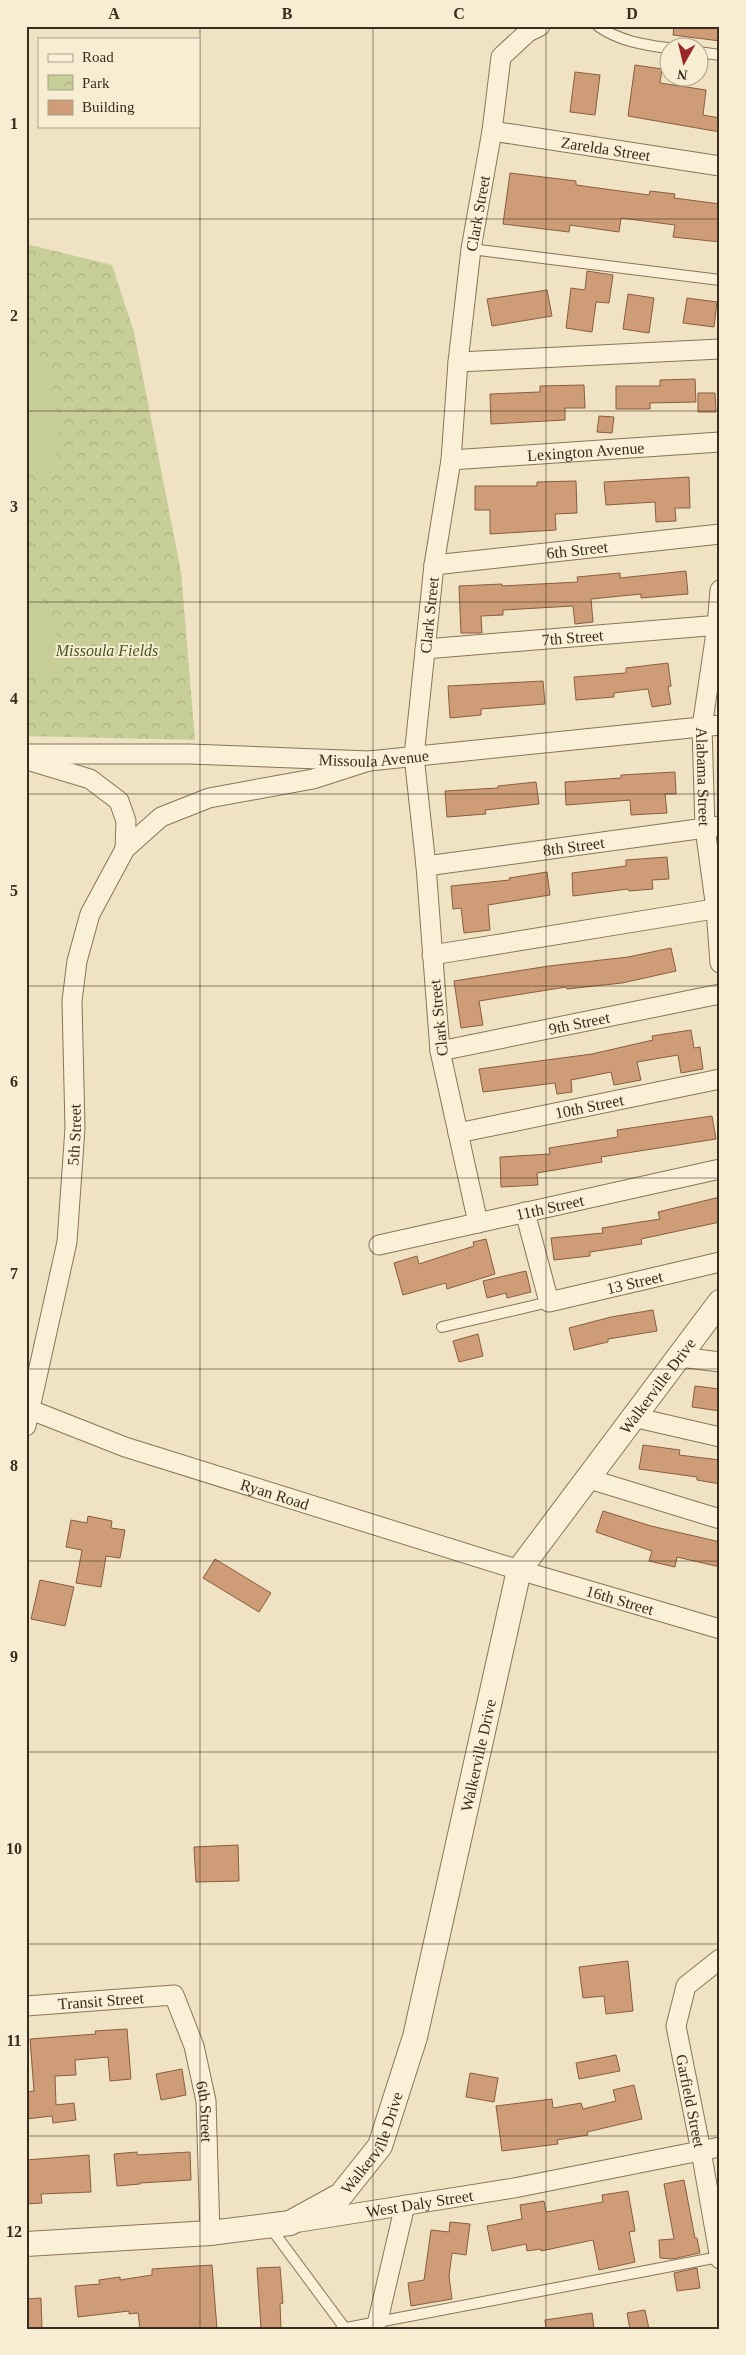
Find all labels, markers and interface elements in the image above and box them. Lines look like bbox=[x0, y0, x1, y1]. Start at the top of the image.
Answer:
text: A bbox=[108, 5, 120, 22]
text: B bbox=[282, 5, 293, 22]
text: C bbox=[453, 5, 465, 22]
text: D bbox=[626, 5, 638, 22]
legend bbox=[38, 38, 200, 128]
north arrow bbox=[658, 38, 708, 88]
text: Road bbox=[82, 49, 114, 65]
text: N bbox=[676, 66, 688, 83]
text: Park bbox=[82, 75, 110, 91]
text: Building bbox=[82, 99, 135, 115]
text: 1 bbox=[10, 115, 18, 132]
street label: Zarelda Street bbox=[560, 134, 652, 164]
street label: Clark Street bbox=[463, 173, 493, 253]
text: 2 bbox=[10, 307, 18, 324]
street label: Lexington Avenue bbox=[527, 439, 645, 464]
text: 3 bbox=[10, 498, 18, 515]
street label: 6th Street bbox=[546, 538, 609, 562]
street label: Clark Street bbox=[417, 575, 442, 654]
street label: 7th Street bbox=[541, 626, 605, 648]
park label: Missoula Fields bbox=[55, 642, 158, 659]
text: 4 bbox=[10, 690, 18, 707]
street label: Alabama Street bbox=[693, 727, 713, 827]
street label: Missoula Avenue bbox=[318, 747, 430, 770]
street label: 8th Street bbox=[542, 834, 606, 859]
text: 5 bbox=[10, 882, 18, 899]
street label: Clark Street bbox=[426, 978, 451, 1057]
street label: 9th Street bbox=[547, 1009, 612, 1038]
text: 6 bbox=[10, 1073, 18, 1090]
street label: 10th Street bbox=[553, 1091, 626, 1122]
street label: 5th Street bbox=[64, 1103, 84, 1166]
street label: 11th Street bbox=[514, 1191, 586, 1223]
text: 7 bbox=[10, 1265, 18, 1282]
street label: 13 Street bbox=[605, 1268, 665, 1297]
street label: Walkerville Drive bbox=[616, 1335, 699, 1437]
text: 8 bbox=[10, 1457, 18, 1474]
street label: Ryan Road bbox=[238, 1476, 311, 1513]
street label: 16th Street bbox=[584, 1582, 656, 1618]
text: 9 bbox=[10, 1648, 18, 1665]
street label: Walkerville Drive bbox=[457, 1697, 499, 1813]
text: 10 bbox=[6, 1840, 22, 1857]
street label: Transit Street bbox=[57, 1989, 145, 2013]
text: 11 bbox=[6, 2032, 22, 2049]
street label: Garfield Street bbox=[673, 2053, 708, 2150]
street label: 6th Street bbox=[193, 2079, 215, 2143]
street label: Walkerville Drive bbox=[338, 2090, 406, 2197]
street label: West Daly Street bbox=[365, 2187, 475, 2220]
text: 12 bbox=[6, 2223, 22, 2240]

